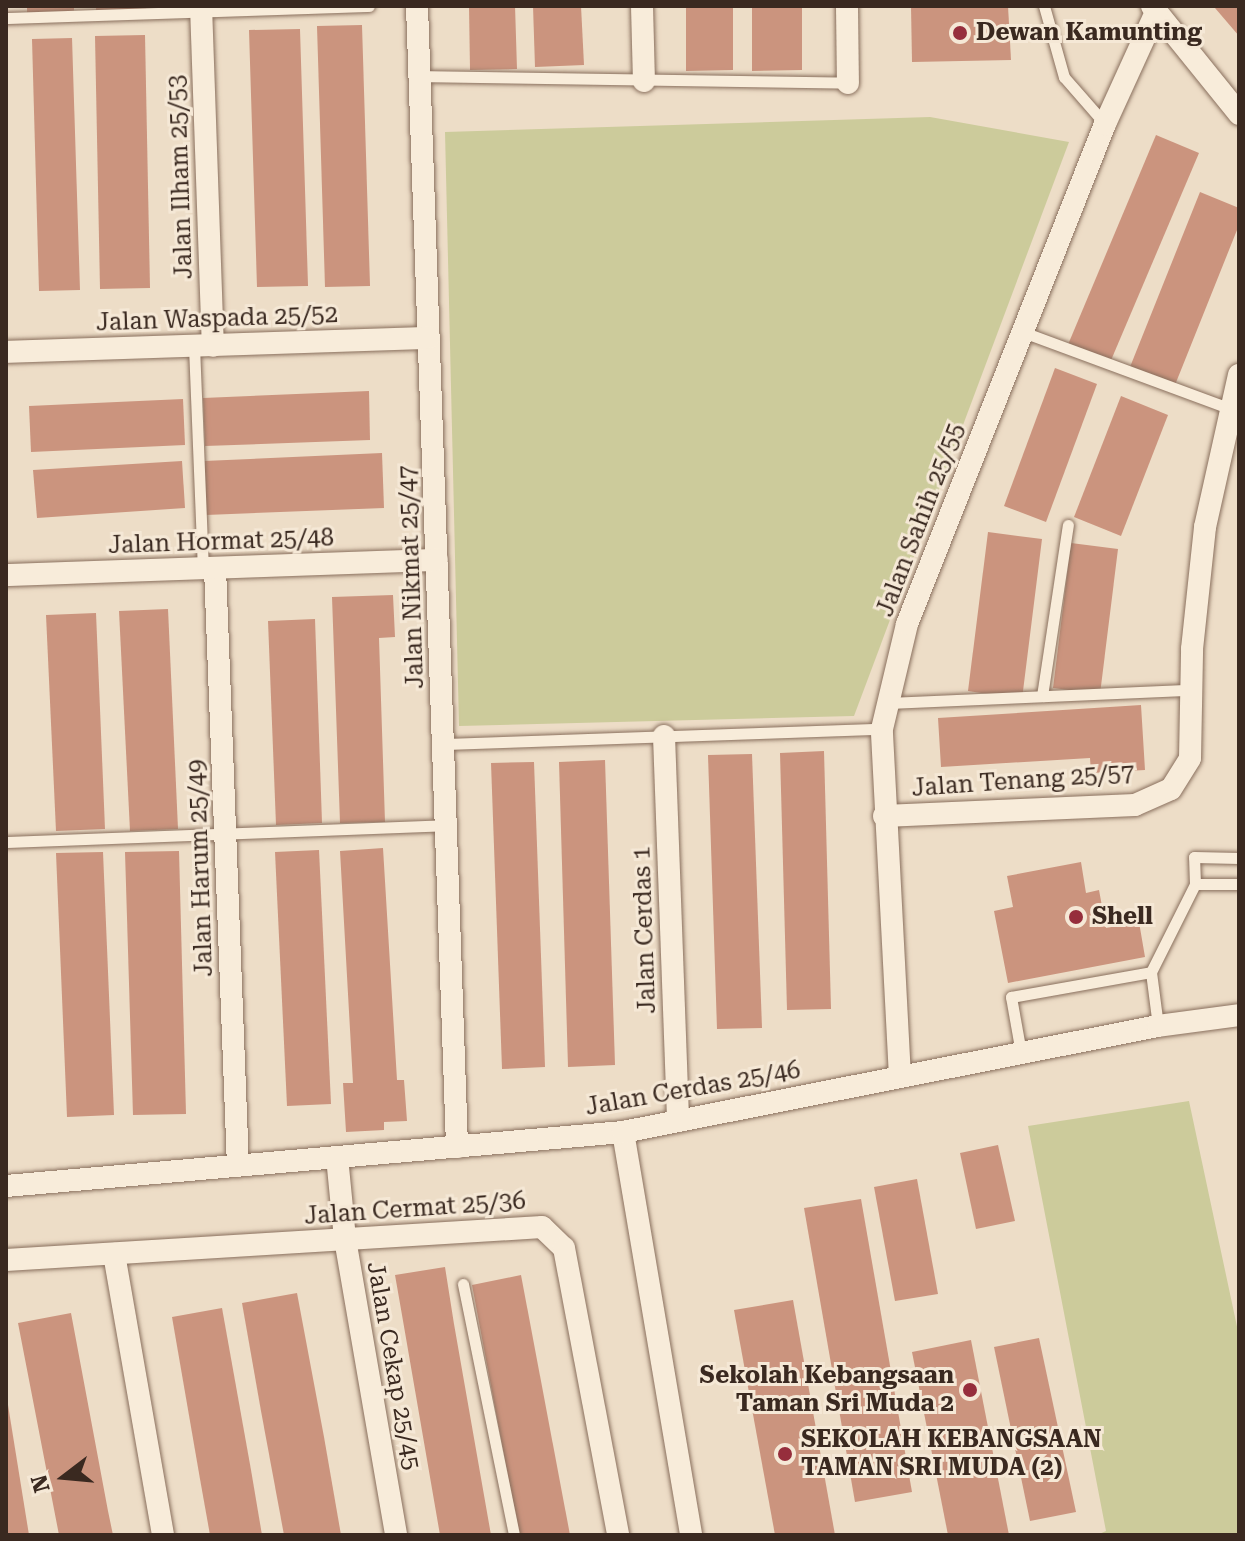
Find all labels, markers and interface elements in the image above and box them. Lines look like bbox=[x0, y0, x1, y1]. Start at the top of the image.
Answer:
place label: Dewan Kamunting bbox=[976, 19, 1202, 47]
marker: Dewan Kamunting bbox=[951, 24, 969, 42]
street label: Jalan Ilham 25/53 bbox=[163, 74, 199, 280]
street label: Jalan Waspada 25/52 bbox=[96, 300, 338, 338]
street label: Jalan Sahih 25/55 bbox=[871, 419, 971, 621]
street label: Jalan Nikmat 25/47 bbox=[394, 465, 430, 689]
street label: Jalan Hormat 25/48 bbox=[108, 524, 334, 560]
street label: Jalan Harum 25/49 bbox=[183, 759, 219, 977]
street label: Jalan Tenang 25/57 bbox=[911, 759, 1135, 803]
street label: Jalan Cerdas 1 bbox=[628, 846, 662, 1014]
place label: Shell bbox=[1092, 903, 1153, 931]
marker: Shell bbox=[1067, 908, 1085, 926]
street label: Jalan Cerdas 25/46 bbox=[583, 1056, 803, 1122]
street label: Jalan Cermat 25/36 bbox=[303, 1187, 527, 1231]
street label: Jalan Cekap 25/45 bbox=[360, 1260, 426, 1472]
place label: Sekolah Kebangsaan Taman Sri Muda 2 bbox=[700, 1362, 954, 1418]
marker: Sekolah Kebangsaan Taman Sri Muda 2 bbox=[961, 1381, 979, 1399]
place label: SEKOLAH KEBANGSAAN TAMAN SRI MUDA (2) bbox=[801, 1426, 1102, 1482]
north arrow bbox=[24, 1437, 104, 1517]
marker: SEKOLAH KEBANGSAAN TAMAN SRI MUDA (2) bbox=[776, 1445, 794, 1463]
text: N bbox=[26, 1472, 55, 1495]

